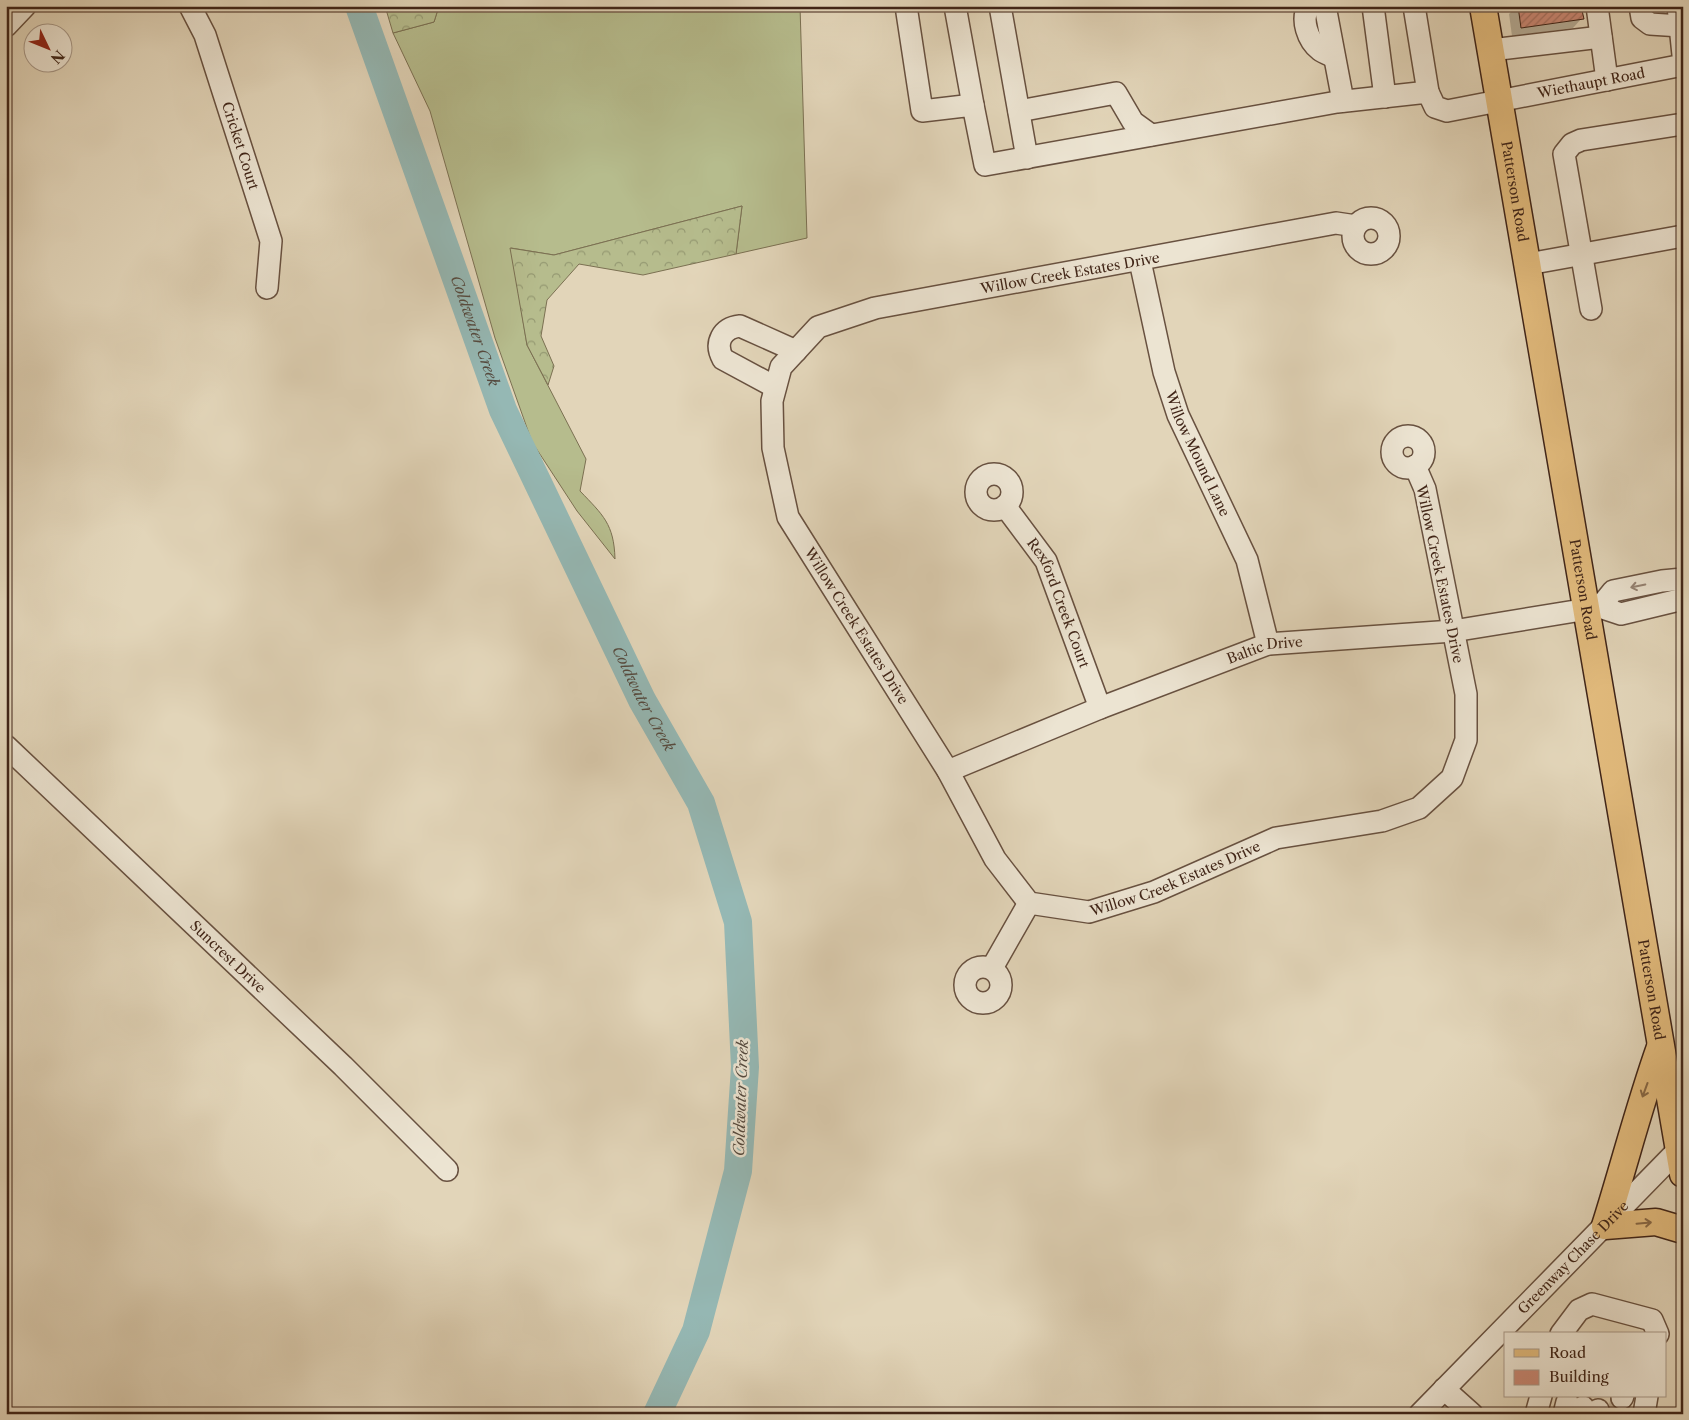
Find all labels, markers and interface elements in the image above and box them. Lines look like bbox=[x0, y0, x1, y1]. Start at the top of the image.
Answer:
north arrow bbox=[22, 22, 72, 72]
text: N bbox=[47, 46, 68, 67]
street label: Wiethaupt Road bbox=[1535, 64, 1647, 102]
street label: Cricket Court bbox=[218, 100, 263, 192]
street label: Patterson Road bbox=[1497, 140, 1532, 244]
street label: Willow Creek Estates Drive bbox=[978, 248, 1161, 298]
water label: Coldwater Creek bbox=[447, 273, 504, 389]
street label: Willow Mound Lane bbox=[1161, 388, 1234, 520]
street label: Willow Creek Estates Drive bbox=[1412, 482, 1468, 665]
street label: Rexford Creek Court bbox=[1023, 534, 1094, 670]
street label: Patterson Road bbox=[1565, 538, 1600, 642]
street label: Willow Creek Estates Drive bbox=[800, 543, 913, 708]
one-way arrow bbox=[1630, 582, 1646, 591]
street label: Baltic Drive bbox=[1224, 633, 1303, 668]
water label: Coldwater Creek bbox=[608, 643, 680, 755]
street label: Willow Creek Estates Drive bbox=[1087, 837, 1263, 920]
street label: Suncrest Drive bbox=[186, 916, 270, 997]
street label: Patterson Road bbox=[1634, 938, 1669, 1042]
water label: Coldwater Creek bbox=[729, 1039, 752, 1156]
one-way arrow bbox=[1640, 1081, 1649, 1097]
street label: Greenway Chase Drive bbox=[1514, 1197, 1633, 1318]
one-way arrow bbox=[1636, 1218, 1652, 1227]
legend bbox=[1504, 1332, 1666, 1398]
text: Road bbox=[1549, 1343, 1586, 1362]
text: Building bbox=[1549, 1367, 1609, 1386]

